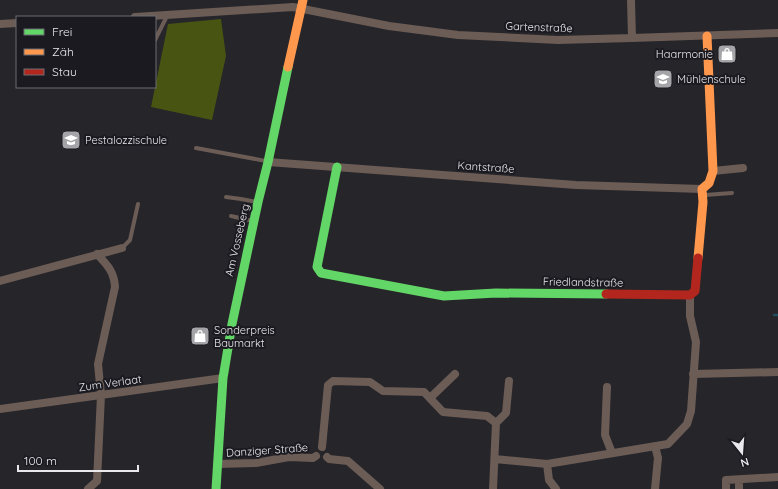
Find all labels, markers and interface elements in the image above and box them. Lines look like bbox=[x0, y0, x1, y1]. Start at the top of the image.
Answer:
legend bbox=[16, 16, 156, 88]
street label: Gartenstraße bbox=[505, 19, 573, 35]
text: Frei bbox=[52, 24, 72, 39]
shop icon: Haarmonie bbox=[716, 43, 738, 65]
text: Zäh bbox=[52, 44, 74, 59]
place label: Haarmonie bbox=[656, 47, 713, 61]
text: Stau bbox=[52, 64, 77, 79]
school or university icon: Mühlenschule bbox=[652, 68, 674, 90]
place label: Mühlenschule bbox=[677, 72, 746, 86]
school or university icon: Pestalozzischule bbox=[60, 129, 82, 151]
place label: Pestalozzischule bbox=[85, 133, 167, 147]
street label: Kantstraße bbox=[457, 158, 515, 176]
street label: Am Vosseberg bbox=[222, 202, 252, 278]
street label: Friedlandstraße bbox=[543, 274, 623, 290]
place label: Sonderpreis Baumarkt bbox=[214, 323, 275, 350]
shop icon: Sonderpreis Baumarkt bbox=[189, 325, 211, 347]
street label: Zum Verlaat bbox=[78, 372, 143, 394]
north arrow bbox=[722, 433, 762, 473]
street label: Danziger Straße bbox=[226, 440, 308, 460]
scale bar bbox=[18, 447, 138, 473]
text: 100 m bbox=[24, 453, 57, 468]
text: N bbox=[739, 455, 751, 470]

